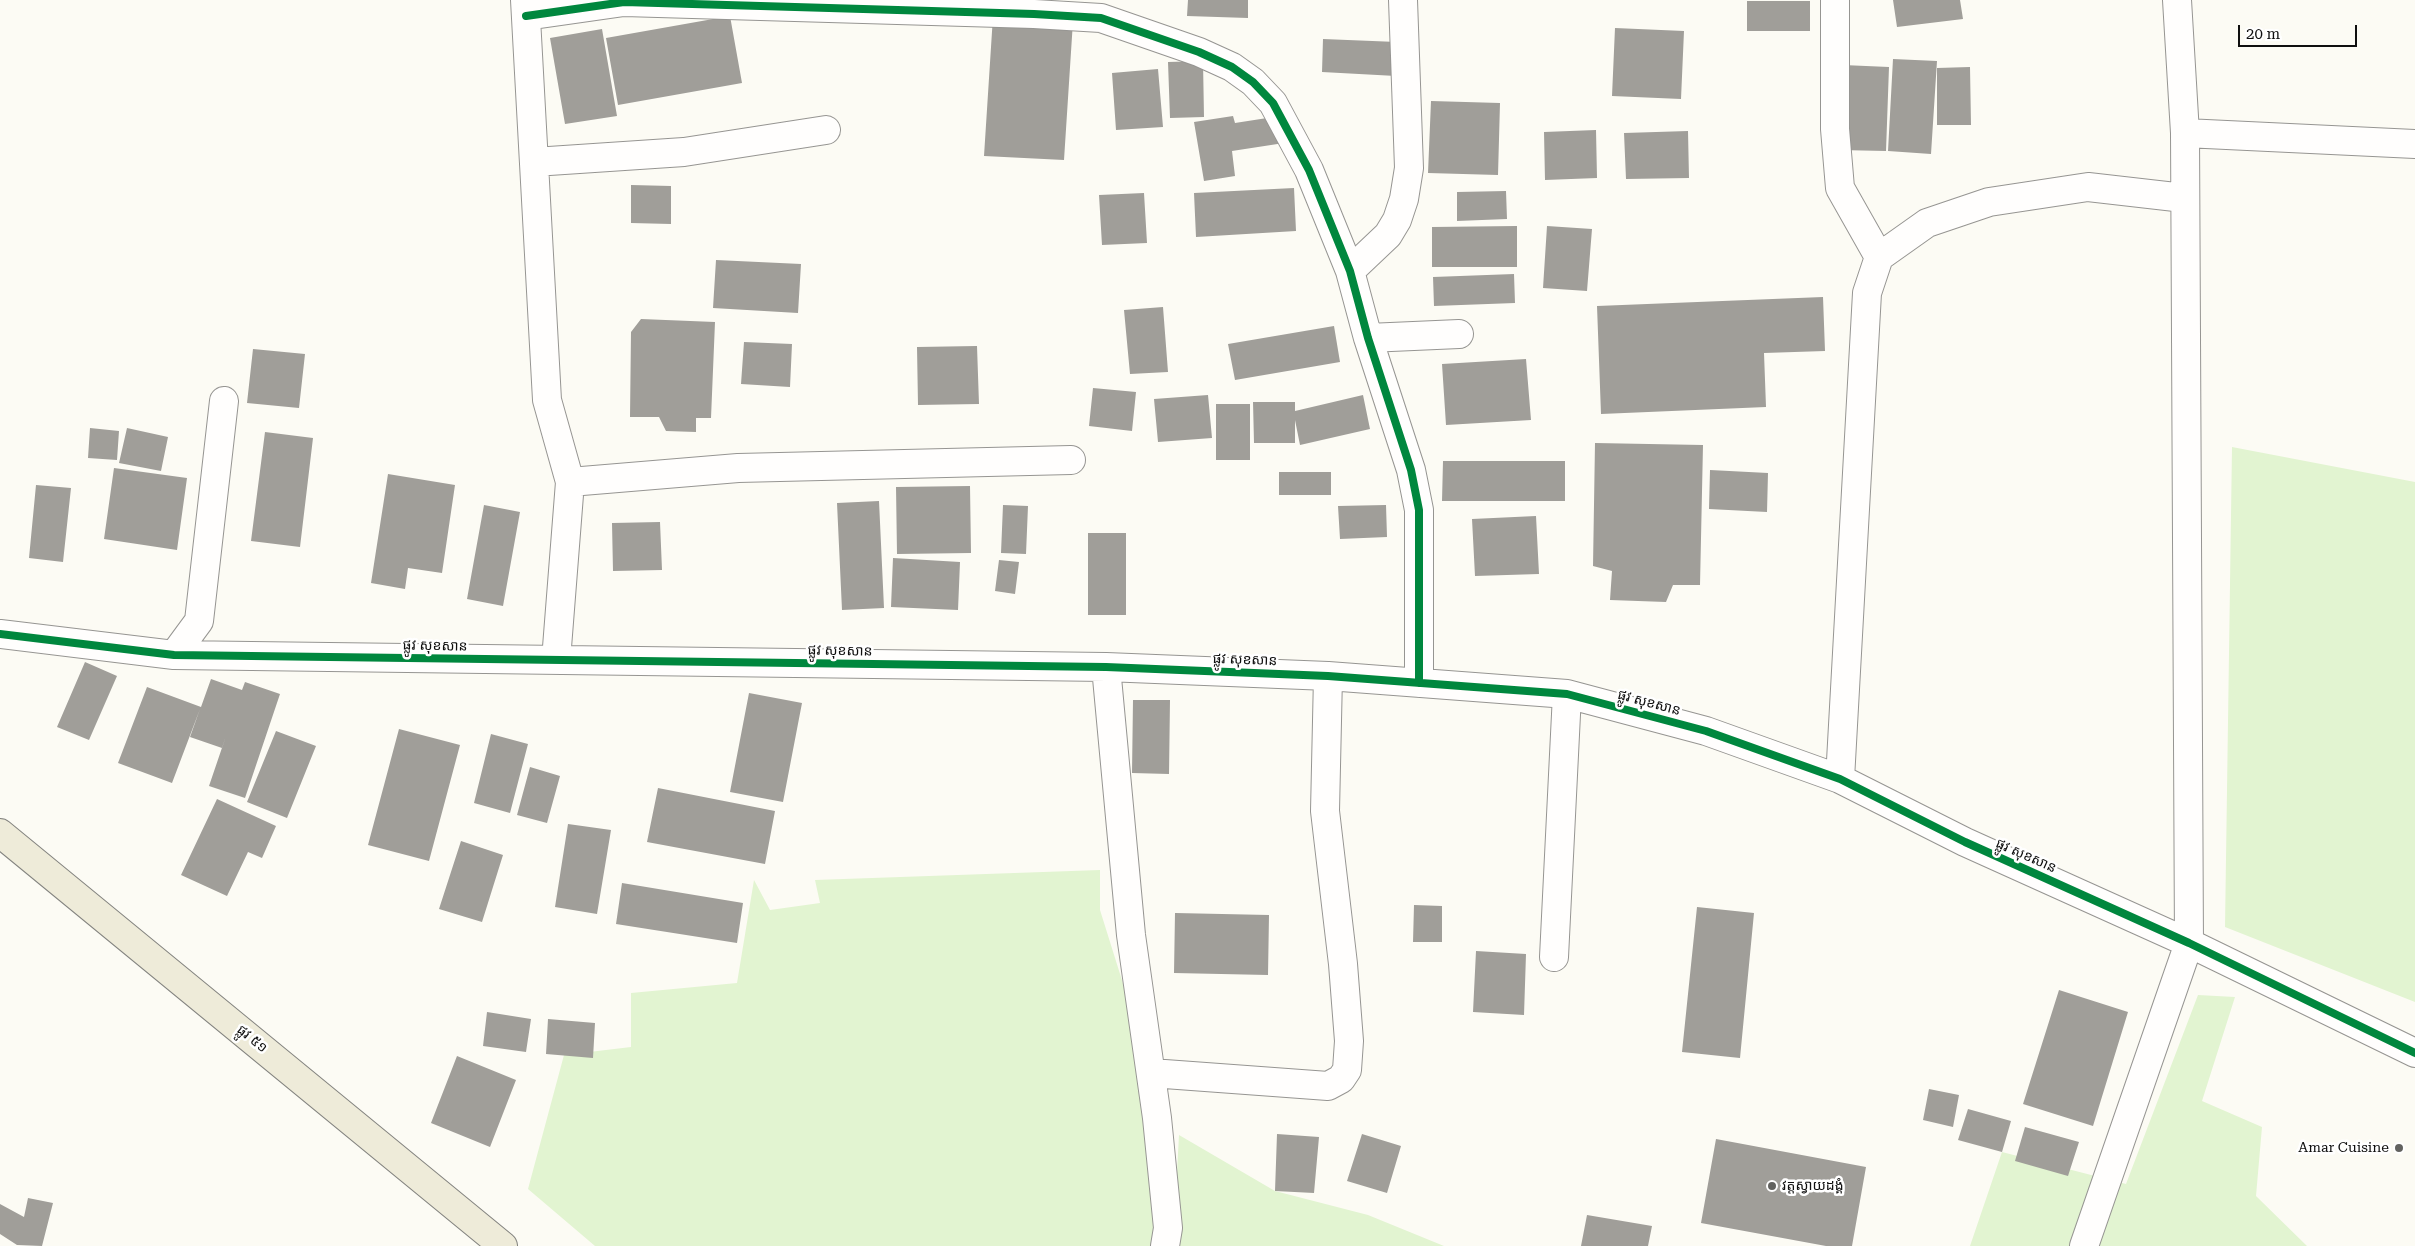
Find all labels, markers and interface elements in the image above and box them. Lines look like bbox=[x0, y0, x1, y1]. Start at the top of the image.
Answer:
scale bar bbox=[2240, 15, 2359, 47]
text: 20 m bbox=[2246, 25, 2280, 43]
street label: ផ្លូវ សុខសាន bbox=[402, 637, 468, 655]
street label: ផ្លូវ សុខសាន bbox=[807, 642, 873, 660]
street label: ផ្លូវ សុខសាន bbox=[1212, 650, 1278, 670]
street label: ផ្លូវ សុខសាន bbox=[1616, 687, 1682, 719]
street label: ផ្លូវ សុខសាន bbox=[1993, 835, 2059, 877]
street label: ផ្លូវ ៥១ bbox=[233, 1022, 271, 1056]
place label: Amar Cuisine bbox=[2298, 1140, 2389, 1156]
marker: Amar Cuisine bbox=[2393, 1142, 2405, 1154]
place label: វត្តស្វាយដង្គំ bbox=[1782, 1178, 1844, 1194]
marker: វត្តស្វាយដង្គំ bbox=[1766, 1180, 1778, 1192]

